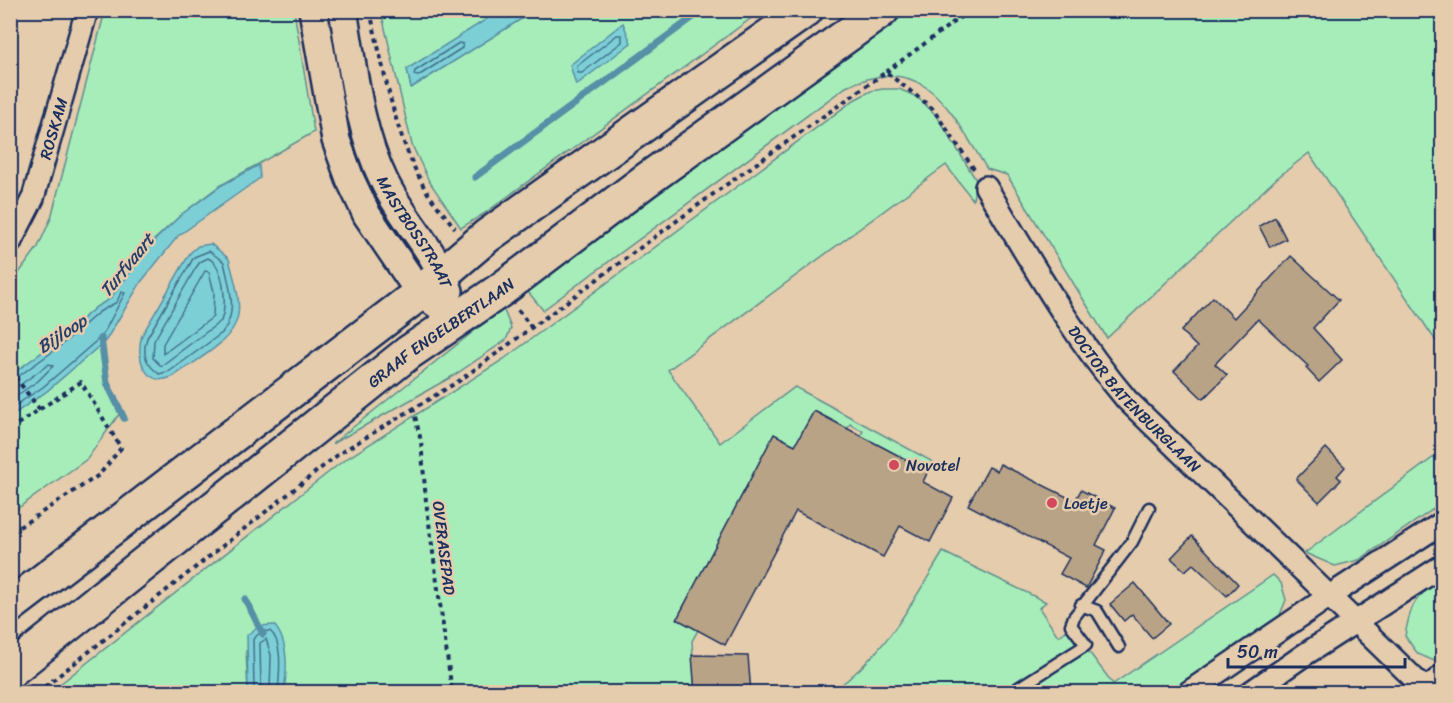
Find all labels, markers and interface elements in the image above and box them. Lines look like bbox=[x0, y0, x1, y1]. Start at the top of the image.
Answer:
street label: ROSKAM bbox=[30, 94, 76, 163]
street label: MASTBOSSTRAAT bbox=[369, 171, 461, 293]
water label: Turfvaart bbox=[91, 224, 164, 304]
street label: GRAAF ENGELBERTLAAN bbox=[360, 269, 522, 395]
water label: Bijloop bbox=[30, 305, 95, 362]
street label: DOCTOR BATENBURGLAAN bbox=[1060, 319, 1209, 480]
place label: Novotel bbox=[906, 451, 960, 480]
marker: Novotel bbox=[887, 458, 901, 472]
place label: Loetje bbox=[1064, 489, 1108, 518]
marker: Loetje bbox=[1045, 496, 1059, 510]
street label: OVERASEPAD bbox=[424, 499, 464, 597]
scale bar bbox=[1228, 631, 1405, 669]
text: 50 m bbox=[1237, 636, 1278, 668]

